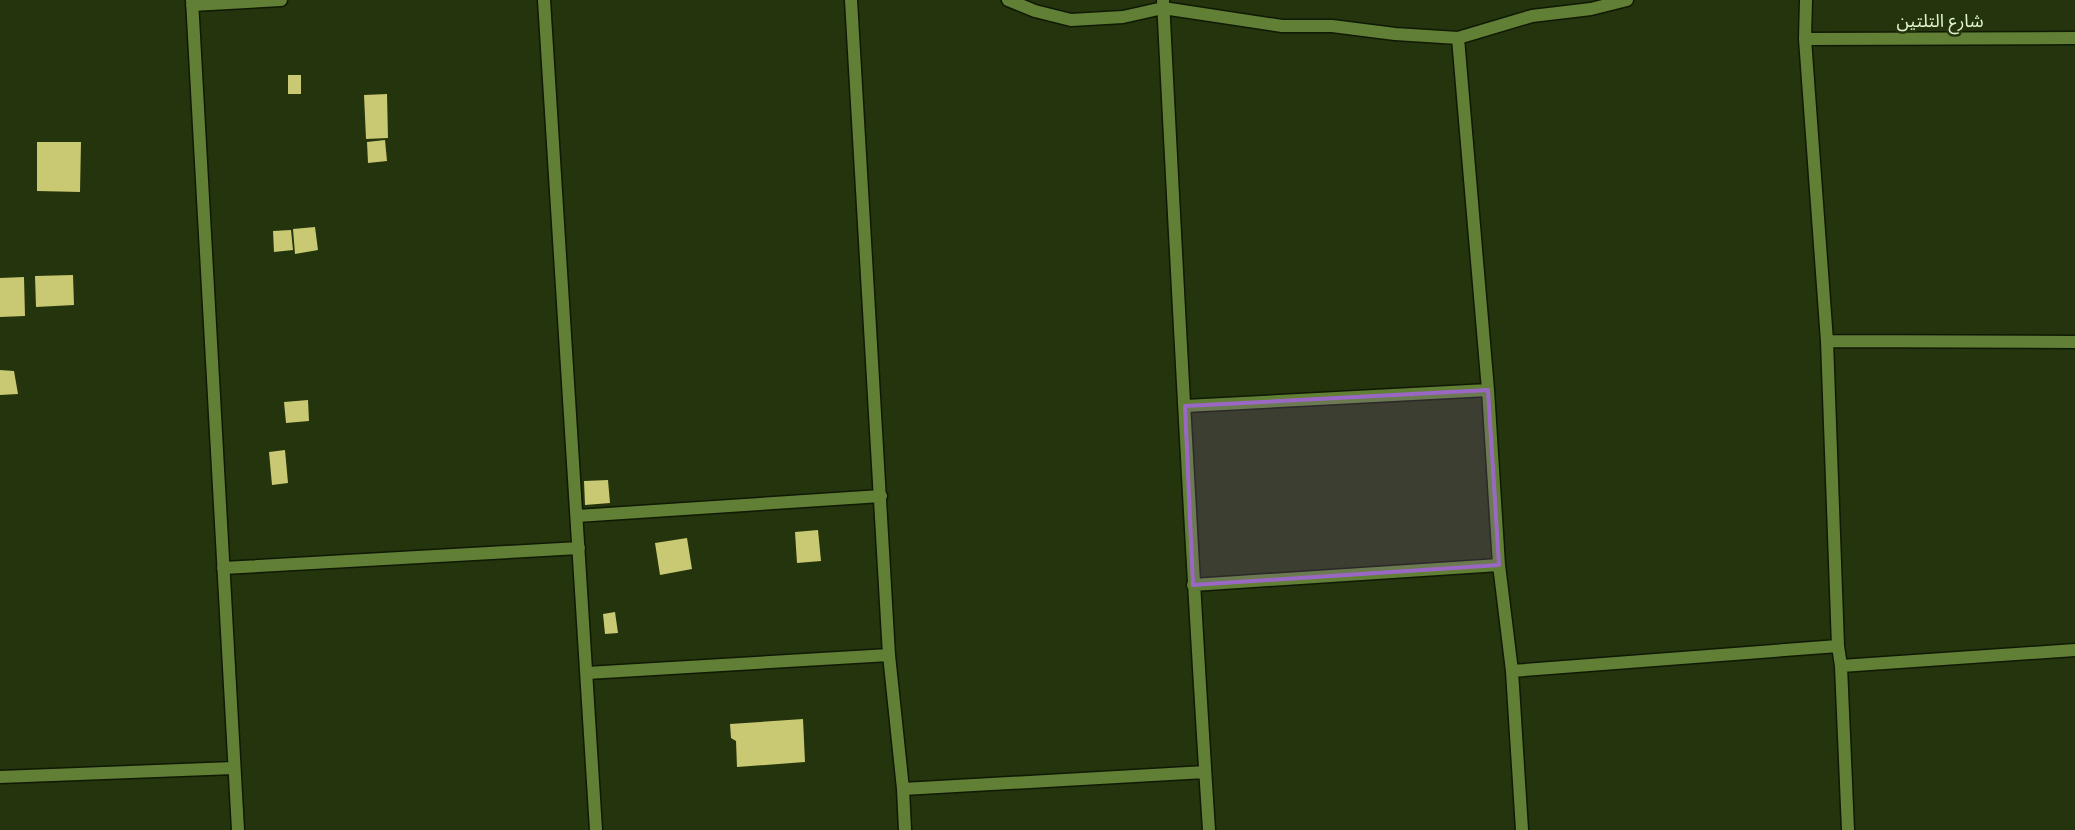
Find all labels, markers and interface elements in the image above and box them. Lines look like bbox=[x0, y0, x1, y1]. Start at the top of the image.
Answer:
street label: شارع التلتين bbox=[1896, 10, 1984, 35]

